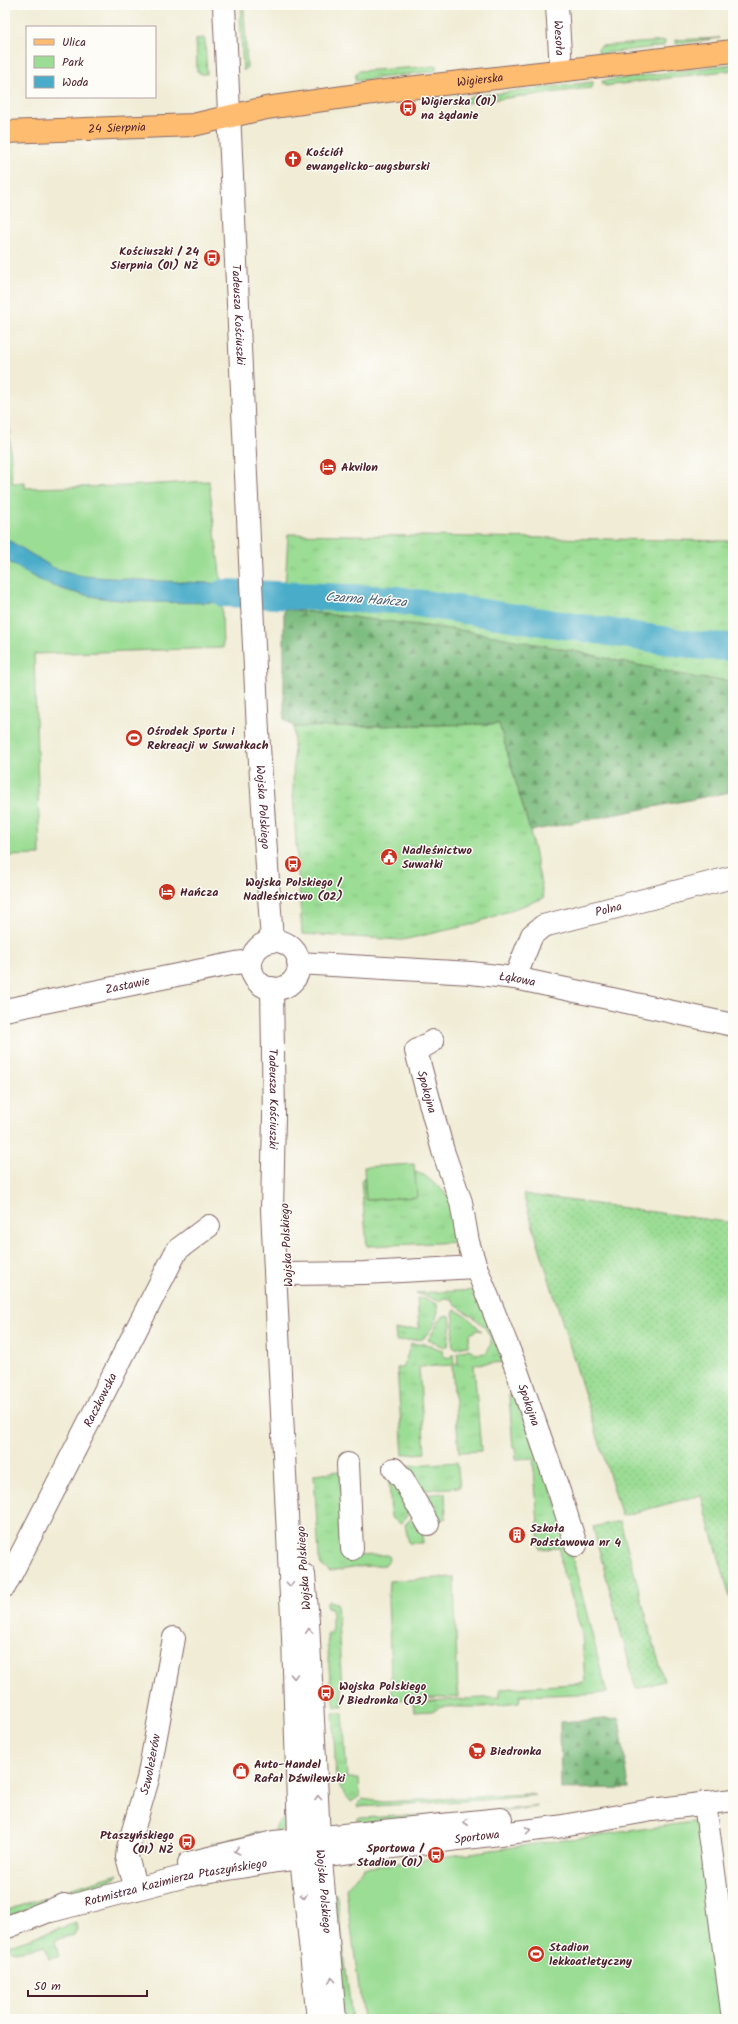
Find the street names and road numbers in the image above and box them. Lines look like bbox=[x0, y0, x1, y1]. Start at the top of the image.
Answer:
street label: Wesoła bbox=[548, 20, 570, 57]
street label: Wigierska bbox=[456, 68, 505, 92]
street label: 24 Sierpnia bbox=[88, 117, 146, 138]
street label: Tadeusza Kościuszki bbox=[227, 264, 250, 367]
street label: Wojska Polskiego bbox=[251, 764, 275, 850]
street label: Polna bbox=[593, 896, 624, 922]
street label: Łąkowa bbox=[498, 967, 538, 992]
street label: Zastawie bbox=[104, 971, 152, 999]
street label: Tadeusza Kościuszki bbox=[263, 1049, 284, 1151]
street label: Spokojna bbox=[412, 1068, 442, 1116]
street label: Wojska Polskiego bbox=[275, 1203, 299, 1287]
street label: Raczkowska bbox=[78, 1369, 122, 1430]
street label: Spokojna bbox=[513, 1381, 545, 1429]
street label: Wojska Polskiego bbox=[292, 1525, 316, 1611]
street label: Szwoleżerów bbox=[134, 1731, 166, 1797]
street label: Sportowa bbox=[453, 1825, 501, 1849]
street label: Wojska Polskiego bbox=[311, 1849, 337, 1934]
street label: Rotmistrza Kazimierza Ptaszyńskiego bbox=[82, 1853, 268, 1912]

